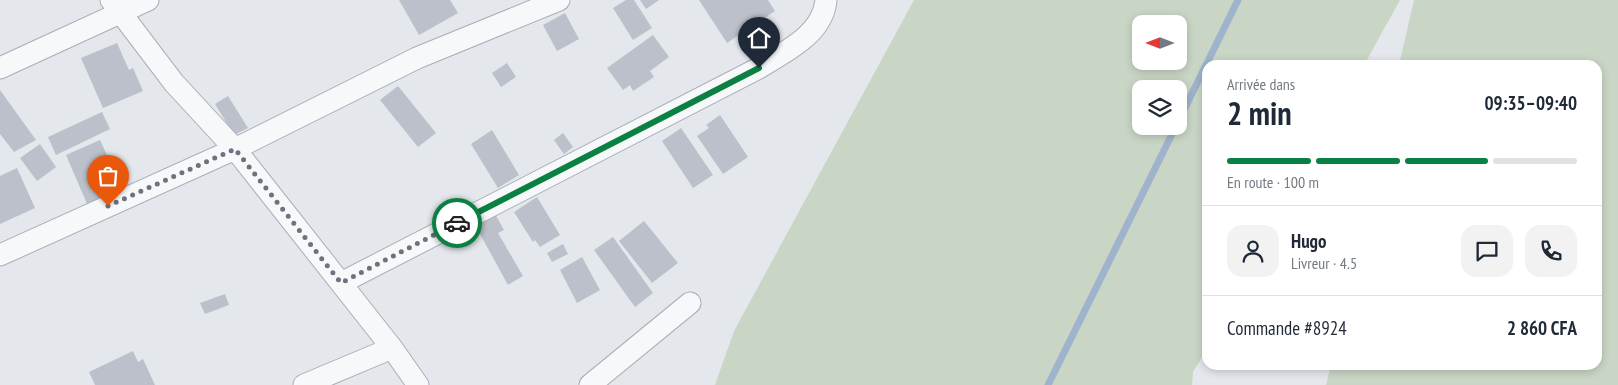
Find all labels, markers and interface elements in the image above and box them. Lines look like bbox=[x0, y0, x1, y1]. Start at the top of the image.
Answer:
north arrow bbox=[1132, 15, 1188, 70]
map controls bbox=[1132, 15, 1187, 135]
pin bbox=[738, 17, 780, 68]
icon: home bbox=[745, 24, 773, 52]
text: Arrivée dans bbox=[1227, 74, 1295, 94]
button: layers bbox=[1132, 80, 1187, 135]
text: 09:35–09:40 bbox=[1484, 91, 1577, 115]
text: 2 min bbox=[1227, 92, 1292, 134]
pin bbox=[87, 155, 129, 206]
icon: bag bbox=[94, 162, 122, 190]
text: En route · 100 m bbox=[1227, 172, 1319, 192]
courier bbox=[432, 198, 482, 248]
icon: car bbox=[443, 209, 471, 237]
button: person bbox=[1227, 225, 1279, 277]
button: chat bbox=[1461, 225, 1513, 277]
button: phone bbox=[1525, 225, 1577, 277]
text: Hugo bbox=[1291, 229, 1326, 253]
text: Livreur · 4.5 bbox=[1291, 253, 1357, 273]
text: Commande #8924 bbox=[1227, 316, 1347, 340]
text: 2 860 CFA bbox=[1507, 316, 1577, 340]

